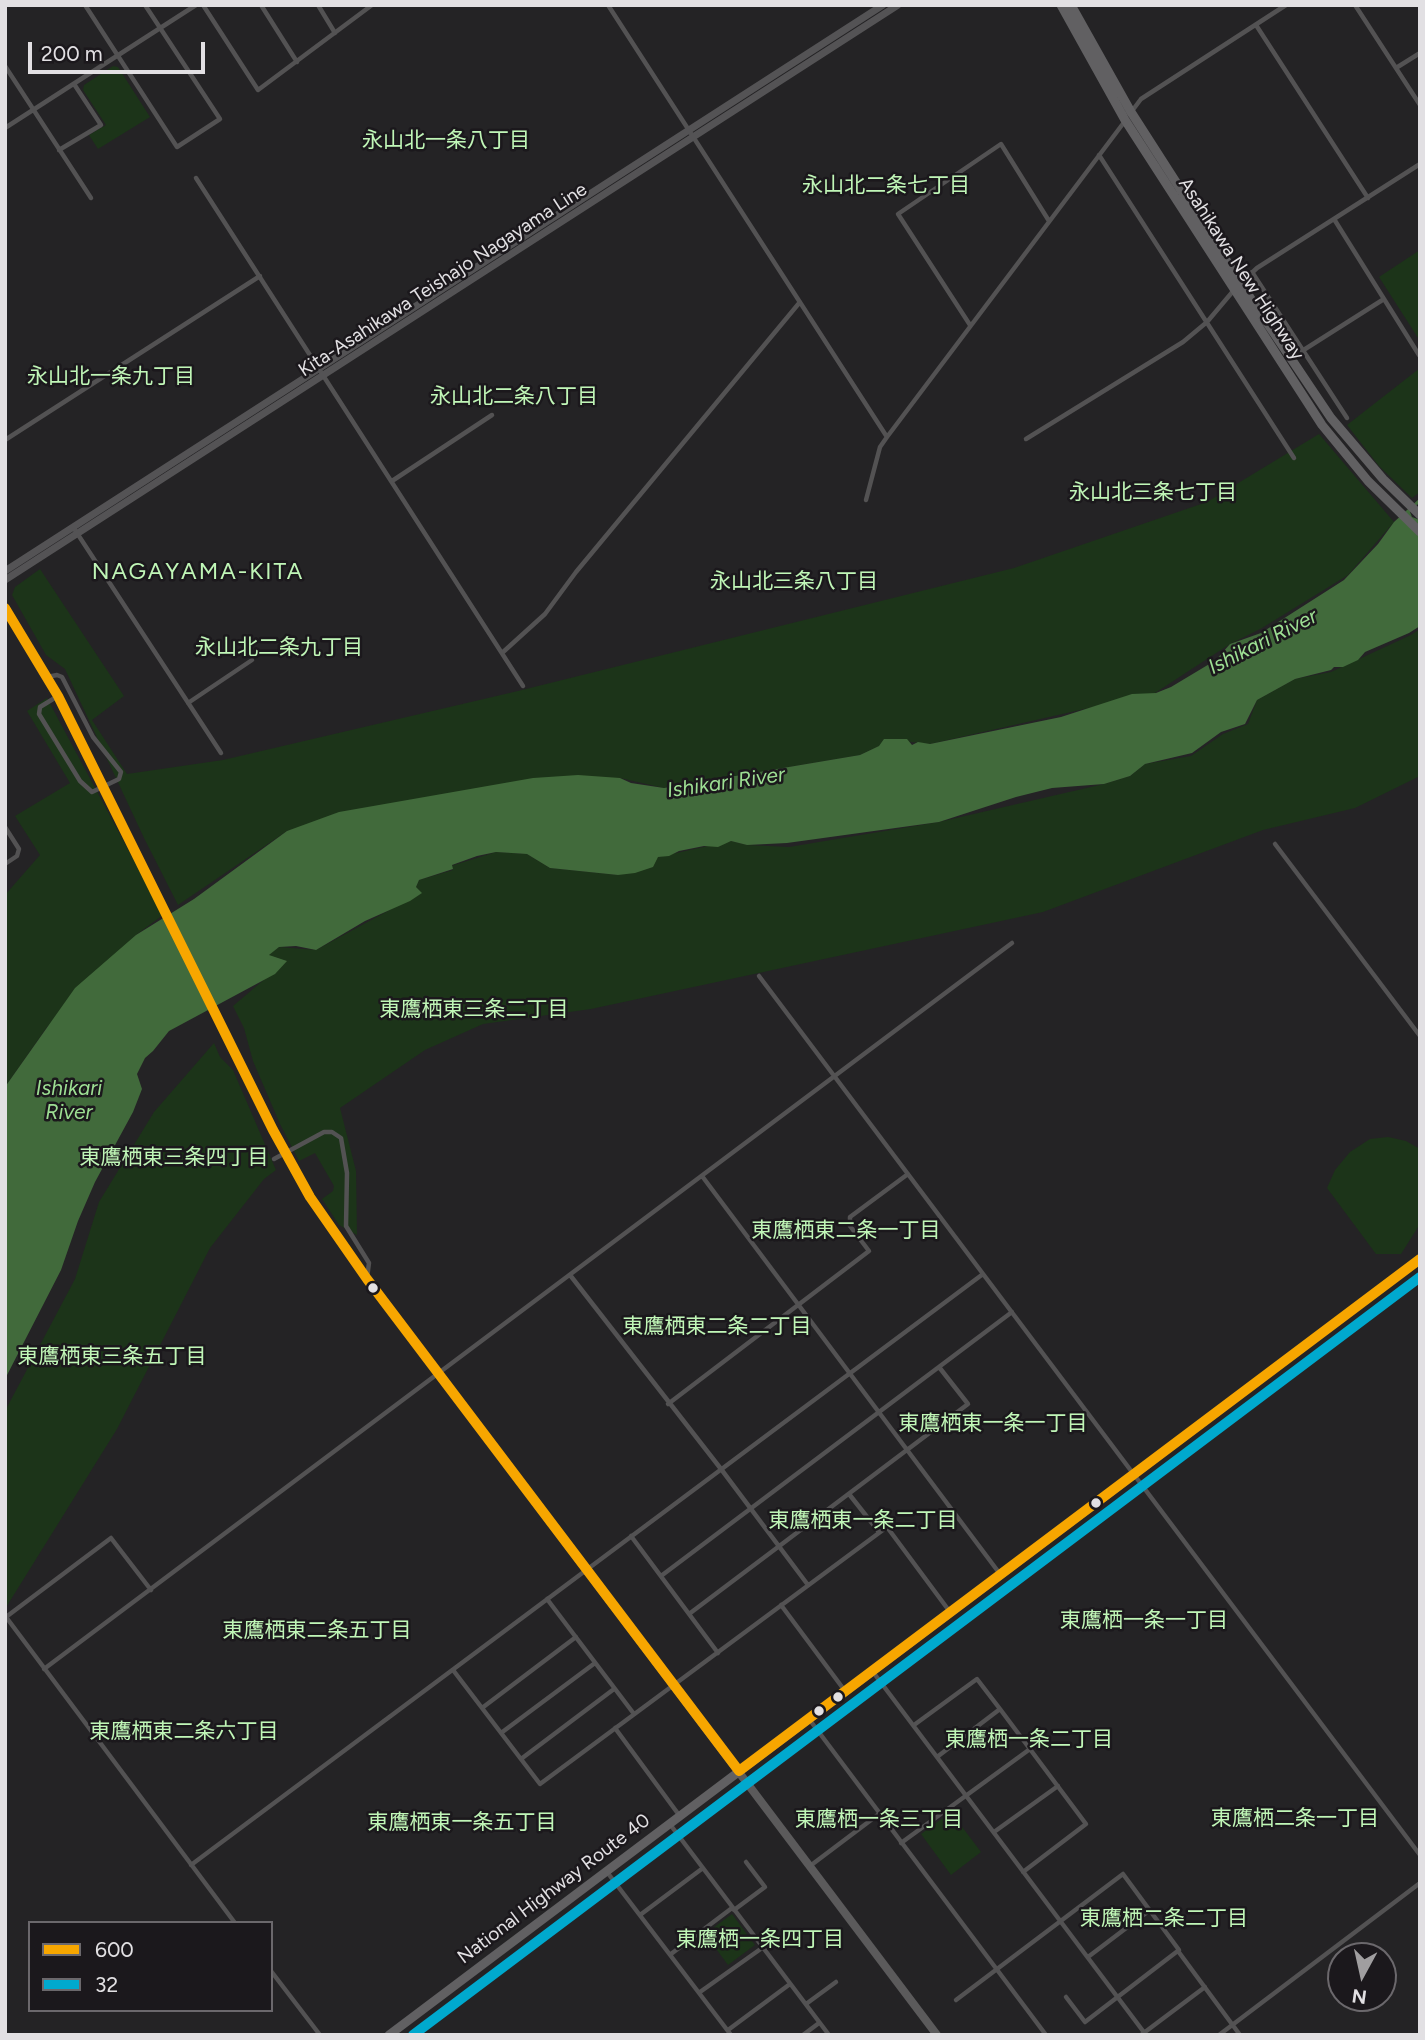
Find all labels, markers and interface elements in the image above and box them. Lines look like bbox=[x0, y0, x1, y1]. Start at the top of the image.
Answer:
scale bar bbox=[32, 28, 208, 72]
text: 200 m bbox=[41, 41, 103, 66]
district label: 永山北一条八丁目 bbox=[362, 128, 530, 154]
district label: 永山北二条七丁目 bbox=[802, 173, 970, 199]
street label: Asahikawa New Highway bbox=[1173, 173, 1309, 365]
street label: Kita-Asahikawa Teishajo Nagayama Line bbox=[295, 178, 591, 382]
district label: 永山北一条九丁目 bbox=[27, 364, 195, 390]
district label: 永山北二条八丁目 bbox=[430, 384, 598, 410]
district label: 永山北三条七丁目 bbox=[1069, 480, 1237, 506]
district label: NAGAYAMA-KITA bbox=[93, 558, 303, 586]
district label: 永山北三条八丁目 bbox=[710, 569, 878, 595]
water label: Ishikari River bbox=[1204, 604, 1322, 680]
district label: 永山北二条九丁目 bbox=[195, 635, 363, 661]
water label: Ishikari River bbox=[665, 762, 787, 804]
district label: 東鷹栖東三条二丁目 bbox=[380, 997, 568, 1023]
water label: Ishikari River bbox=[36, 1076, 102, 1126]
district label: 東鷹栖東三条四丁目 bbox=[80, 1145, 268, 1171]
district label: 東鷹栖東二条一丁目 bbox=[752, 1218, 940, 1244]
unlabelled marker bbox=[366, 1281, 380, 1295]
district label: 東鷹栖東二条二丁目 bbox=[623, 1314, 811, 1340]
district label: 東鷹栖東三条五丁目 bbox=[18, 1344, 206, 1370]
district label: 東鷹栖東一条一丁目 bbox=[899, 1411, 1087, 1437]
unlabelled marker bbox=[1089, 1496, 1103, 1510]
district label: 東鷹栖東一条二丁目 bbox=[769, 1508, 957, 1534]
district label: 東鷹栖一条一丁目 bbox=[1060, 1608, 1228, 1634]
district label: 東鷹栖東二条五丁目 bbox=[223, 1618, 411, 1644]
unlabelled marker bbox=[831, 1690, 845, 1704]
unlabelled marker bbox=[812, 1704, 826, 1718]
district label: 東鷹栖東二条六丁目 bbox=[90, 1719, 278, 1745]
district label: 東鷹栖一条二丁目 bbox=[945, 1727, 1113, 1753]
district label: 東鷹栖二条一丁目 bbox=[1211, 1806, 1379, 1832]
district label: 東鷹栖一条三丁目 bbox=[795, 1807, 963, 1833]
street label: National Highway Route 40 bbox=[453, 1809, 655, 1969]
district label: 東鷹栖東一条五丁目 bbox=[368, 1810, 556, 1836]
district label: 東鷹栖二条二丁目 bbox=[1080, 1906, 1248, 1932]
legend bbox=[28, 1921, 273, 2012]
district label: 東鷹栖一条四丁目 bbox=[676, 1927, 844, 1953]
text: 600 bbox=[95, 1937, 134, 1962]
north arrow bbox=[1327, 1942, 1397, 2012]
text: 32 bbox=[95, 1972, 118, 1997]
text: N bbox=[1350, 1984, 1368, 2009]

